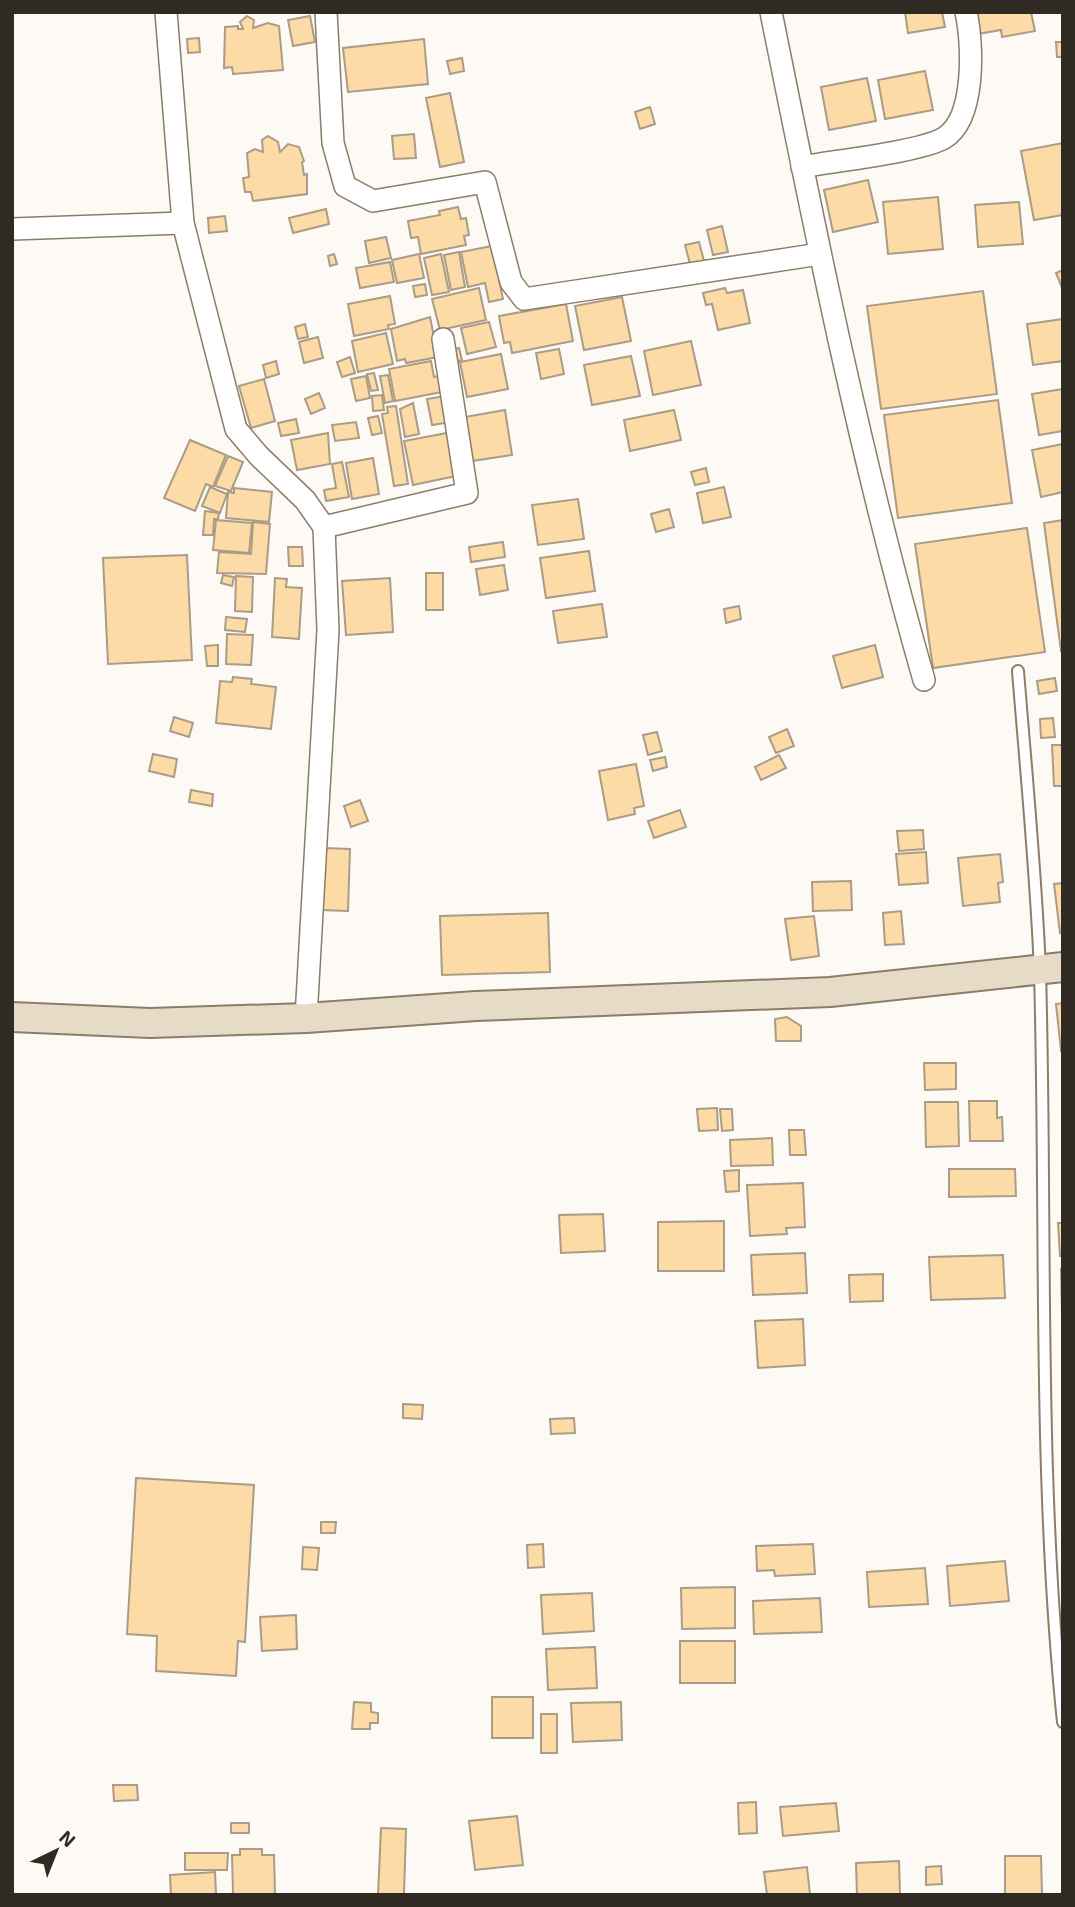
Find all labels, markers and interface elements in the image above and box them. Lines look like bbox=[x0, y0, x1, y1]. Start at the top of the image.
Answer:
north arrow bbox=[21, 1816, 91, 1886]
text: N bbox=[55, 1825, 81, 1851]

